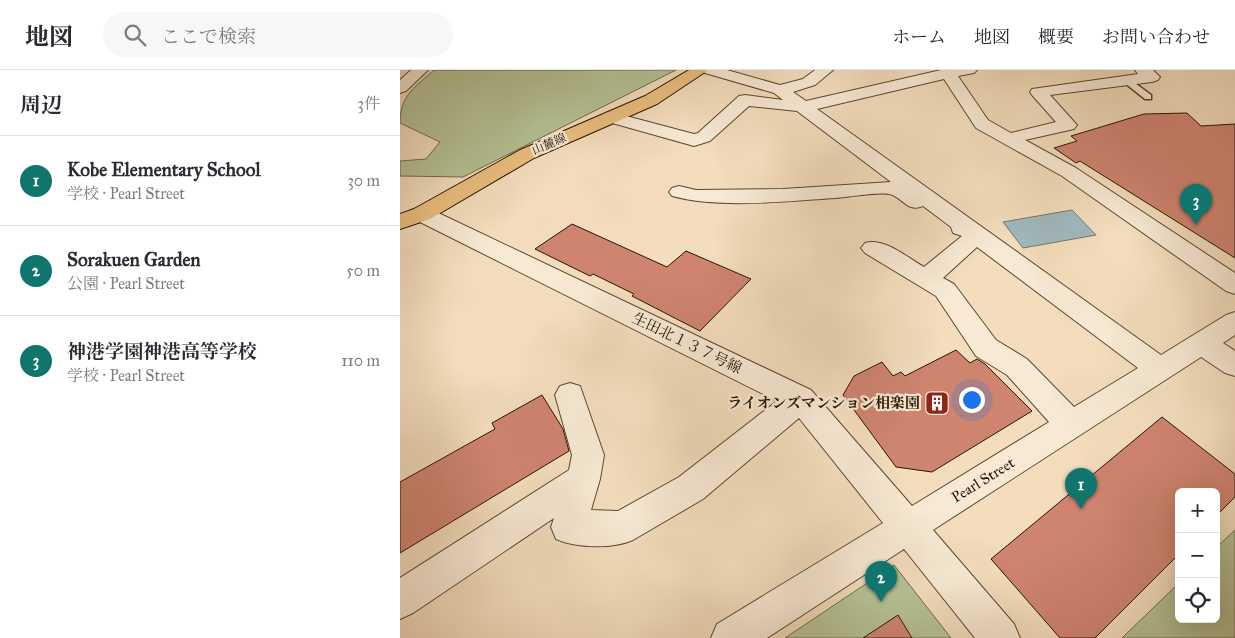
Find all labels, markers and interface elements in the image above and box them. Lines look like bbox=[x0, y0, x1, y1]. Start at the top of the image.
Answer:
search box bbox=[103, 12, 453, 57]
icon: search bbox=[121, 21, 149, 49]
text: 地図 bbox=[25, 22, 73, 52]
text: ここで検索 bbox=[161, 25, 256, 48]
text: ホーム bbox=[892, 26, 946, 48]
text: 地図 bbox=[974, 26, 1010, 48]
text: 概要 bbox=[1038, 26, 1074, 48]
text: お問い合わせ bbox=[1102, 26, 1210, 48]
text: 周辺 bbox=[20, 92, 62, 118]
text: 3件 bbox=[358, 94, 380, 113]
street label: 山麓線 bbox=[530, 131, 568, 157]
text: Kobe Elementary School bbox=[67, 158, 261, 181]
text: 1 bbox=[33, 171, 39, 190]
text: 30 m bbox=[347, 171, 380, 190]
text: 学校 · Pearl Street bbox=[67, 184, 185, 203]
pin: 3 bbox=[1180, 184, 1212, 225]
text: Sorakuen Garden bbox=[67, 248, 201, 271]
text: 2 bbox=[32, 261, 40, 280]
text: 50 m bbox=[346, 261, 380, 280]
text: 公園 · Pearl Street bbox=[67, 274, 185, 293]
street label: 生田北１３７号線 bbox=[629, 309, 745, 377]
text: 神港学園神港高等学校 bbox=[67, 340, 257, 363]
text: 3 bbox=[33, 351, 39, 370]
text: 110 m bbox=[341, 351, 380, 370]
text: 学校 · Pearl Street bbox=[67, 366, 185, 385]
your location bbox=[959, 387, 985, 413]
building icon: ライオンズマンション相楽園 bbox=[924, 390, 950, 416]
place label: ライオンズマンション相楽園 bbox=[727, 394, 920, 412]
street label: Pearl Street bbox=[948, 453, 1018, 506]
pin: 1 bbox=[1065, 468, 1097, 509]
map controls bbox=[1175, 488, 1220, 623]
button: + bbox=[1175, 488, 1220, 533]
button: − bbox=[1175, 533, 1220, 578]
pin: 2 bbox=[865, 561, 897, 602]
button: locate bbox=[1175, 578, 1220, 623]

